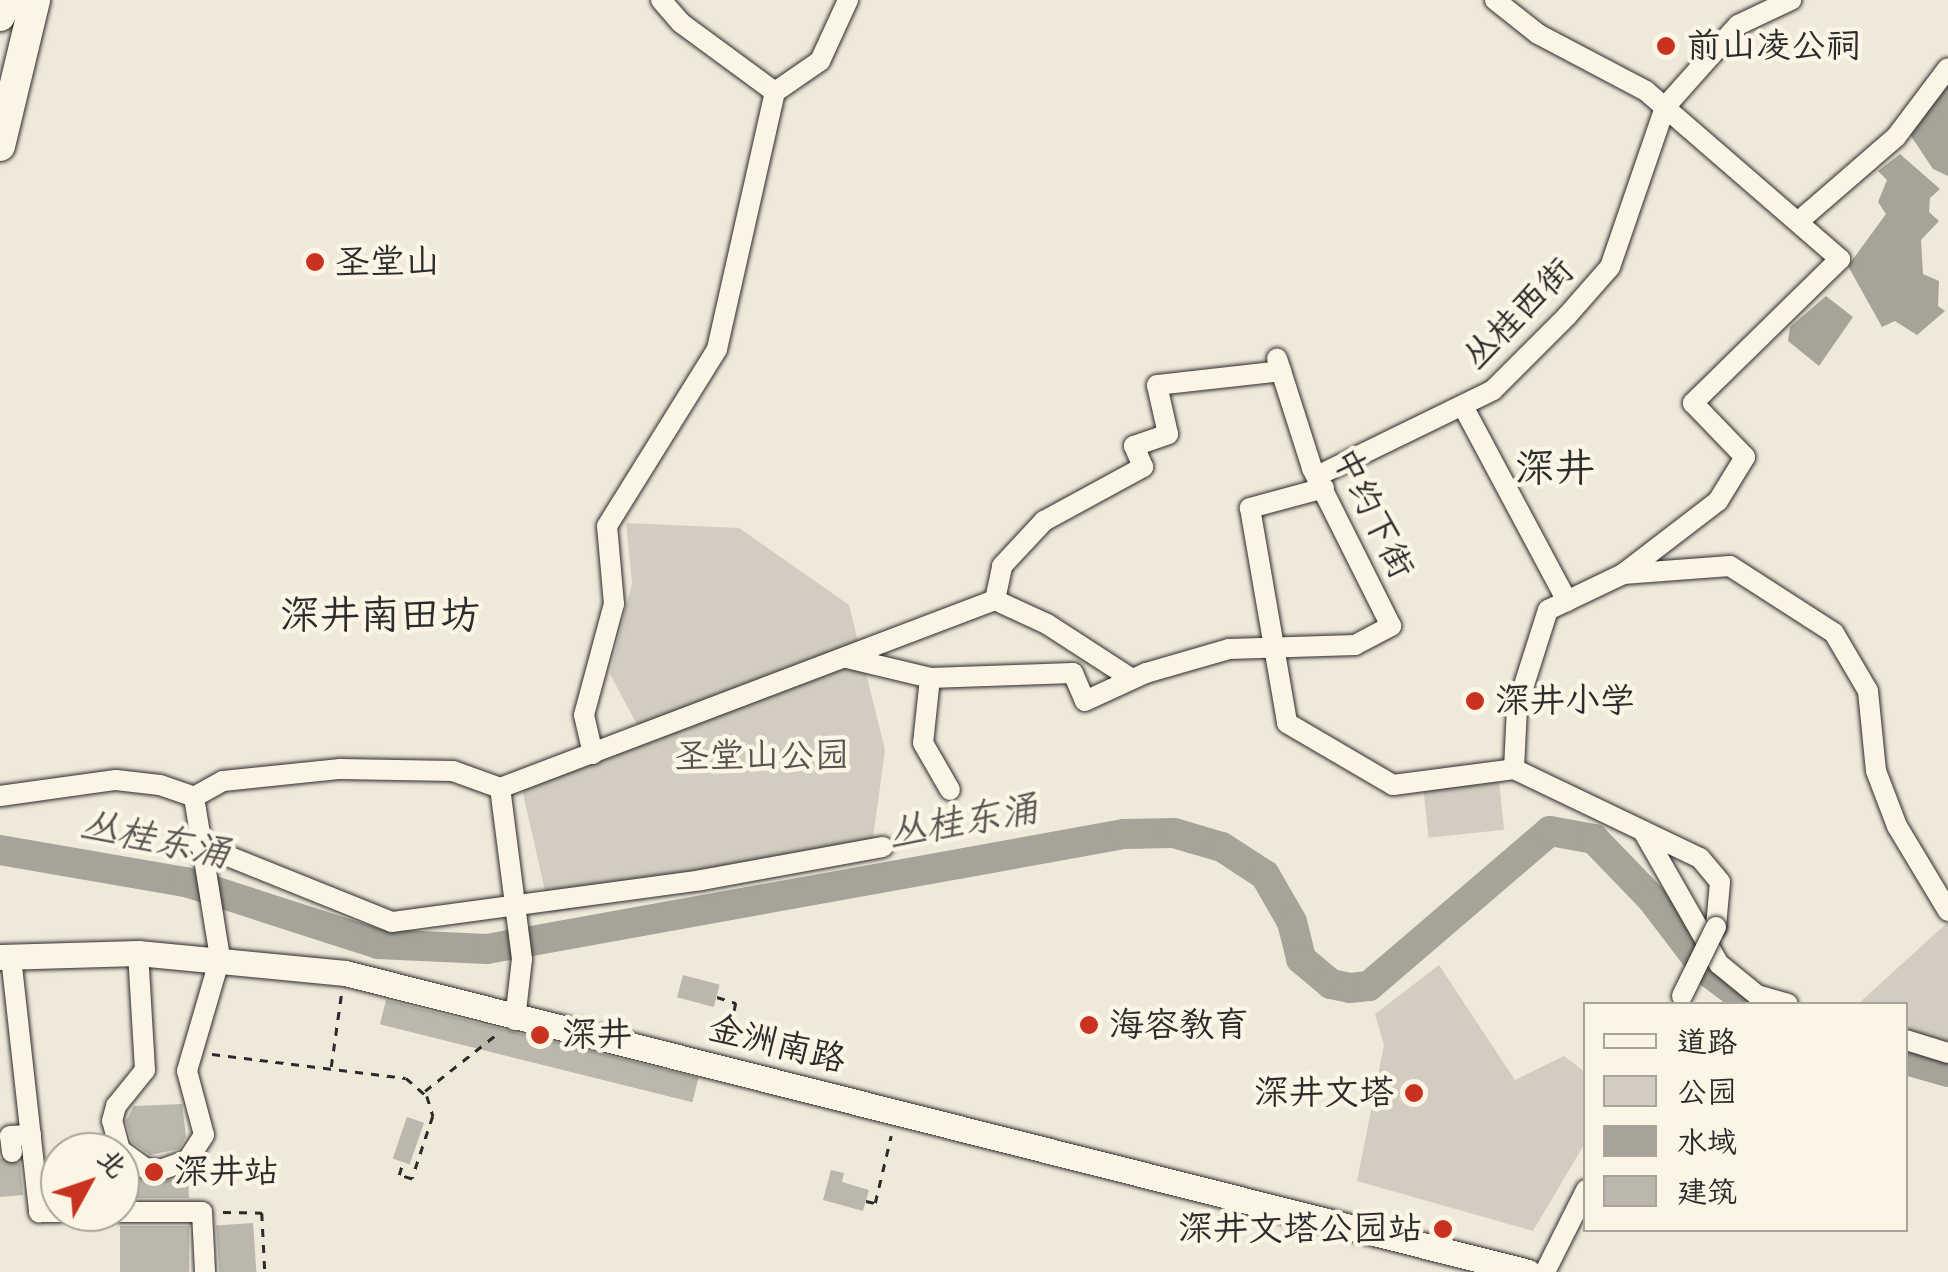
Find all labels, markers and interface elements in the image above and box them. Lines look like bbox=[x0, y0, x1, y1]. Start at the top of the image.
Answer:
place label: 前山凌公祠 bbox=[1686, 25, 1861, 67]
marker: 前山凌公祠 bbox=[1655, 35, 1677, 57]
place label: 圣堂山 bbox=[335, 241, 440, 283]
street label: 丛桂西街 bbox=[1454, 250, 1582, 378]
marker: 圣堂山 bbox=[304, 251, 326, 273]
street label: 中约下街 bbox=[1323, 441, 1423, 585]
district label: 深井 bbox=[1515, 445, 1595, 493]
district label: 深井南田坊 bbox=[280, 592, 480, 640]
place label: 深井小学 bbox=[1495, 680, 1635, 722]
marker: 深井小学 bbox=[1464, 690, 1486, 712]
park label: 圣堂山公园 bbox=[675, 735, 849, 777]
water label: 丛桂东涌 bbox=[884, 786, 1042, 858]
water label: 丛桂东涌 bbox=[76, 802, 234, 878]
legend bbox=[1583, 1002, 1908, 1232]
place label: 海容教育 bbox=[1109, 1004, 1249, 1046]
street label: 金洲南路 bbox=[704, 1007, 850, 1081]
place label: 深井 bbox=[562, 1014, 632, 1056]
marker: 海容教育 bbox=[1078, 1014, 1100, 1036]
marker: 深井 bbox=[527, 1022, 553, 1048]
text: 道路 bbox=[1677, 1024, 1737, 1061]
place label: 深井文塔 bbox=[1254, 1072, 1394, 1114]
text: 公园 bbox=[1677, 1074, 1737, 1111]
marker: 深井文塔 bbox=[1403, 1082, 1425, 1104]
text: 水域 bbox=[1677, 1124, 1737, 1161]
north arrow bbox=[40, 1132, 140, 1232]
text: 北 bbox=[89, 1142, 134, 1186]
place label: 深井站 bbox=[174, 1151, 279, 1193]
marker: 深井站 bbox=[143, 1161, 165, 1183]
text: 建筑 bbox=[1677, 1174, 1737, 1211]
place label: 深井文塔公园站 bbox=[1178, 1208, 1423, 1250]
marker: 深井文塔公园站 bbox=[1432, 1218, 1454, 1240]

